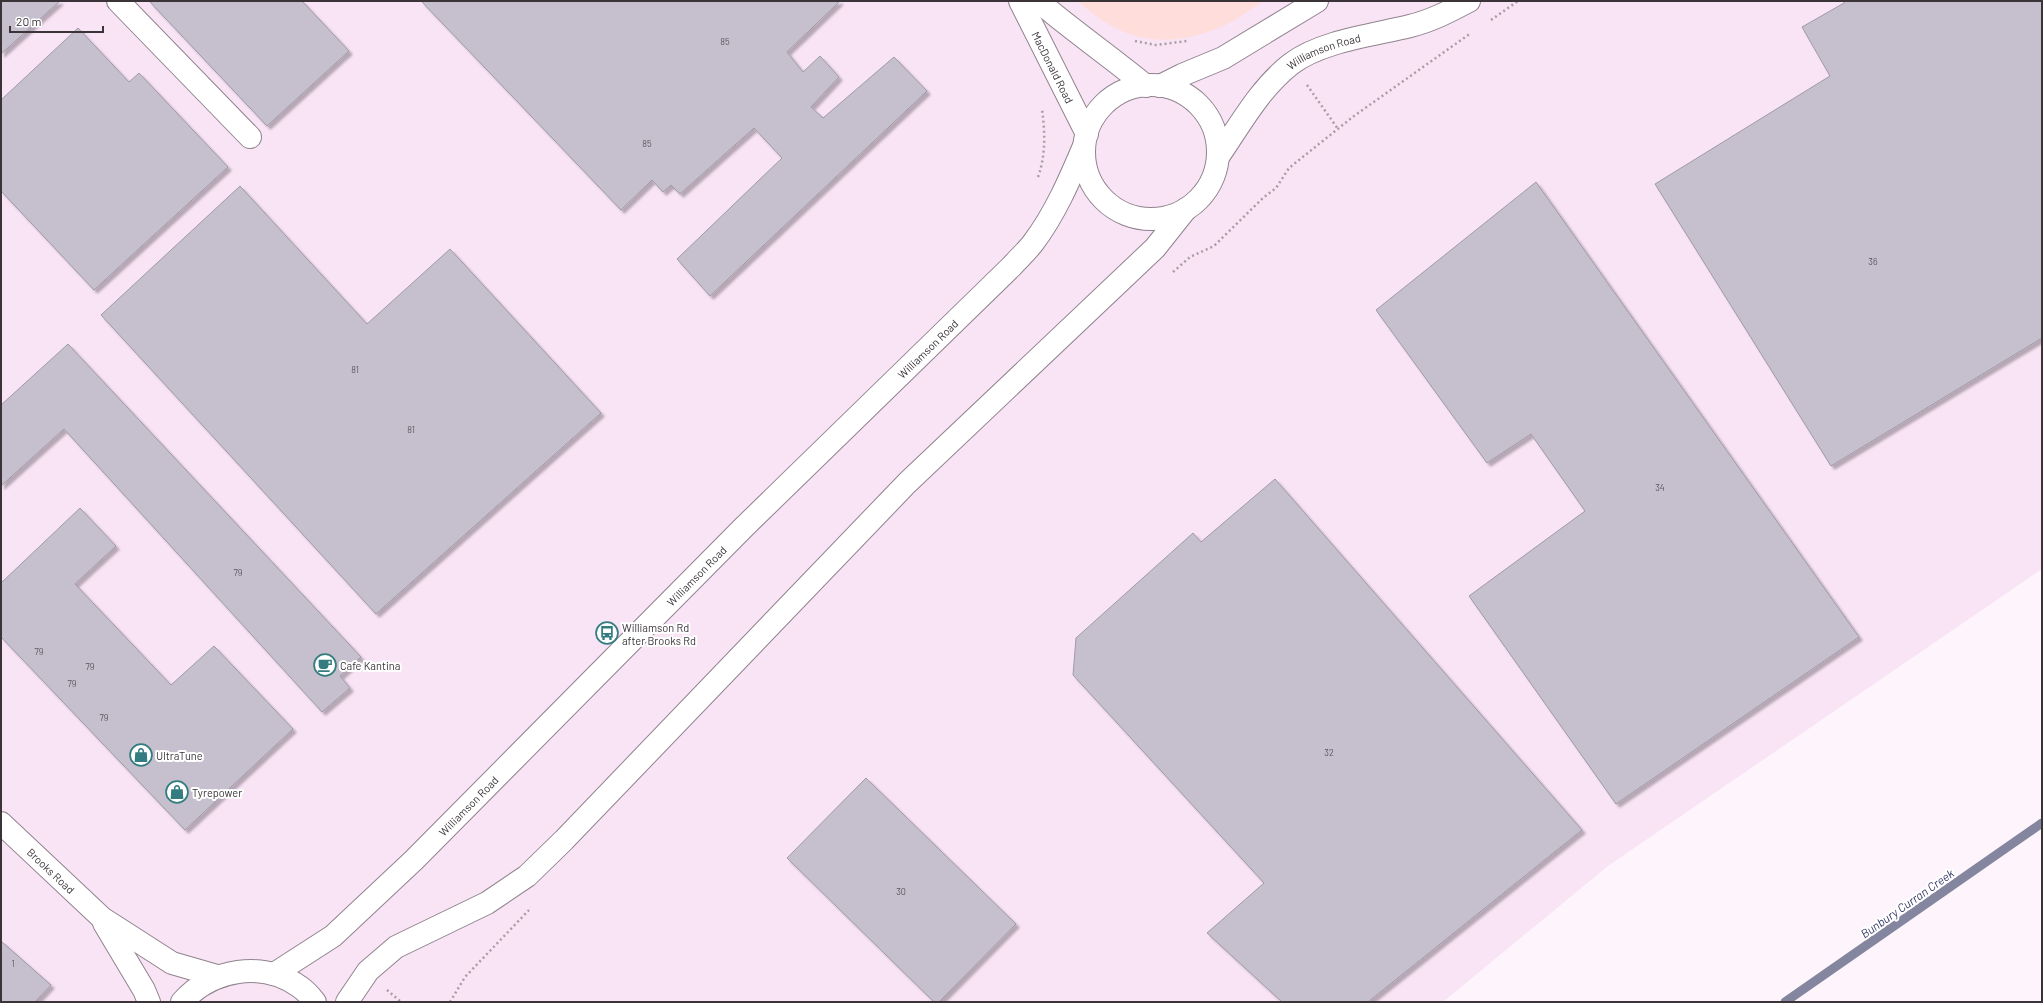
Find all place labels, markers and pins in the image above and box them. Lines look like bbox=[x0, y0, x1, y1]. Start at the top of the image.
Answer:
bus stop icon: Williamson Rd after Brooks Rd bbox=[594, 620, 620, 646]
place label: Williamson Rd after Brooks Rd bbox=[622, 621, 696, 647]
cafe icon: Cafe Kantina bbox=[312, 652, 338, 678]
place label: Cafe Kantina bbox=[340, 659, 400, 672]
shop icon: UltraTune bbox=[128, 742, 154, 768]
place label: UltraTune bbox=[156, 749, 203, 762]
shop icon: Tyrepower bbox=[164, 779, 190, 805]
place label: Tyrepower bbox=[192, 786, 242, 799]

